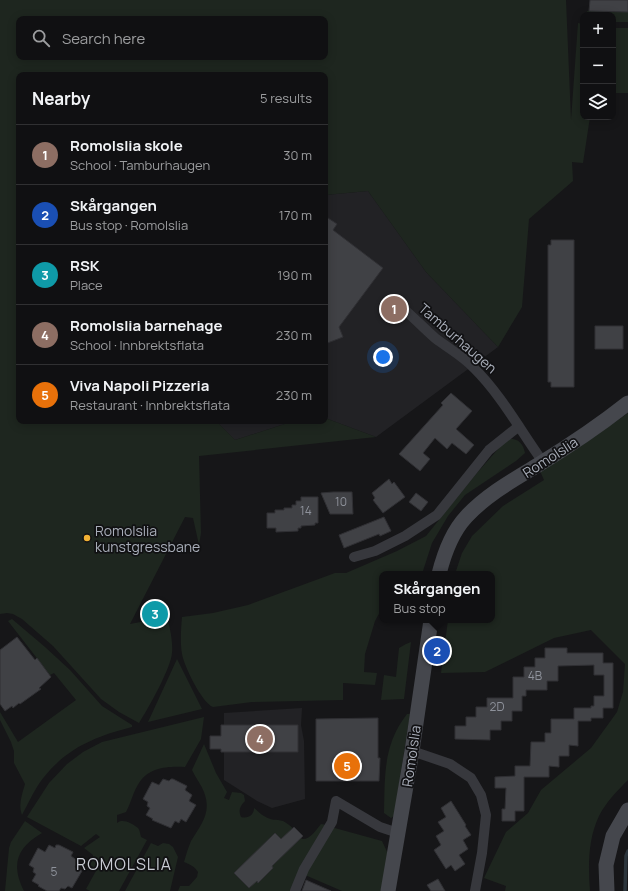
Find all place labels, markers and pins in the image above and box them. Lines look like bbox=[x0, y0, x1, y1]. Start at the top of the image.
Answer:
pin: 1 bbox=[381, 294, 407, 324]
place label: Romolslia kunstgressbane bbox=[95, 521, 200, 556]
marker: Romolslia kunstgressbane bbox=[82, 533, 92, 543]
pin: 3 bbox=[142, 599, 168, 629]
pin: 2 bbox=[424, 636, 450, 666]
pin: 4 bbox=[247, 724, 273, 754]
pin: 5 bbox=[334, 751, 360, 781]

